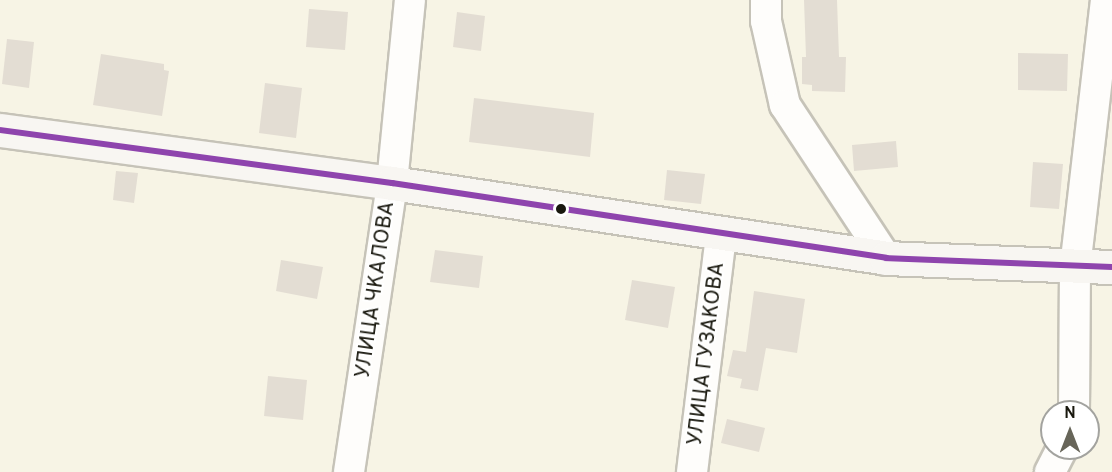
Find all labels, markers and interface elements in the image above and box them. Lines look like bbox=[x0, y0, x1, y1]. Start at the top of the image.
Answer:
street label: УЛИЦА ЧКАЛОВА bbox=[351, 200, 401, 380]
unlabelled marker bbox=[555, 203, 567, 215]
street label: УЛИЦА ГУЗАКОВА bbox=[683, 260, 731, 448]
north arrow bbox=[1040, 400, 1100, 460]
text: N bbox=[1064, 404, 1076, 424]

